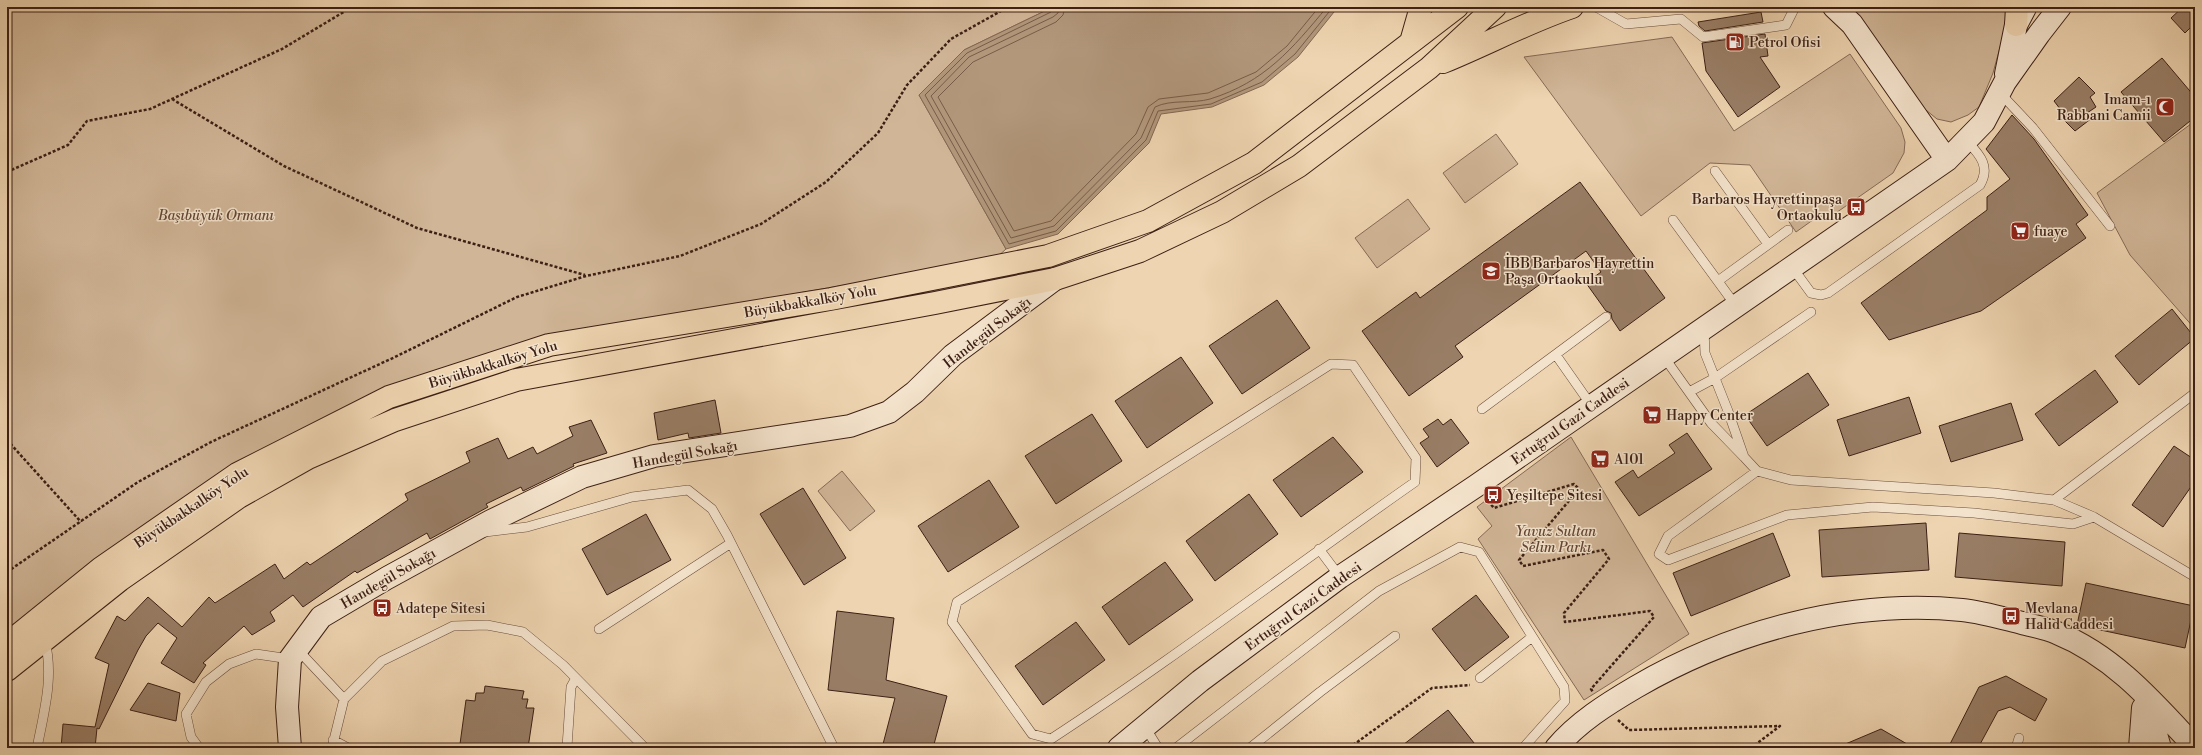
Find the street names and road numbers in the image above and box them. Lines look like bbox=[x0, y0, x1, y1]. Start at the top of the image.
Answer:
street label: Büyükbakkalköy Yolu bbox=[742, 282, 878, 323]
street label: Handegül Sokağı bbox=[940, 293, 1035, 373]
street label: Büyükbakkalköy Yolu bbox=[426, 337, 560, 393]
street label: Ertuğrul Gazi Caddesi bbox=[1508, 374, 1633, 469]
street label: Handegül Sokağı bbox=[631, 437, 740, 473]
street label: Büyükbakkalköy Yolu bbox=[130, 463, 252, 553]
street label: Handegül Sokağı bbox=[338, 544, 439, 613]
street label: Ertuğrul Gazi Caddesi bbox=[1242, 558, 1366, 655]

